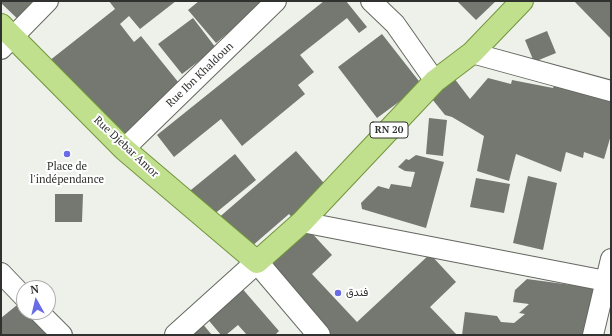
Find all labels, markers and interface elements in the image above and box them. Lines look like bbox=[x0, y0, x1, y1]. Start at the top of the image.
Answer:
street label: Rue Ibn Khaldoun bbox=[164, 40, 236, 110]
street label: Rue Djebar Amor bbox=[91, 114, 161, 180]
road number: RN 20 bbox=[370, 122, 408, 138]
marker: Place de l'indépendance bbox=[62, 149, 72, 159]
place label: Place de l'indépendance bbox=[30, 160, 104, 186]
north arrow bbox=[16, 280, 56, 320]
text: N bbox=[29, 282, 40, 297]
place label: فندق bbox=[346, 286, 368, 300]
marker: فندق bbox=[333, 288, 343, 298]

